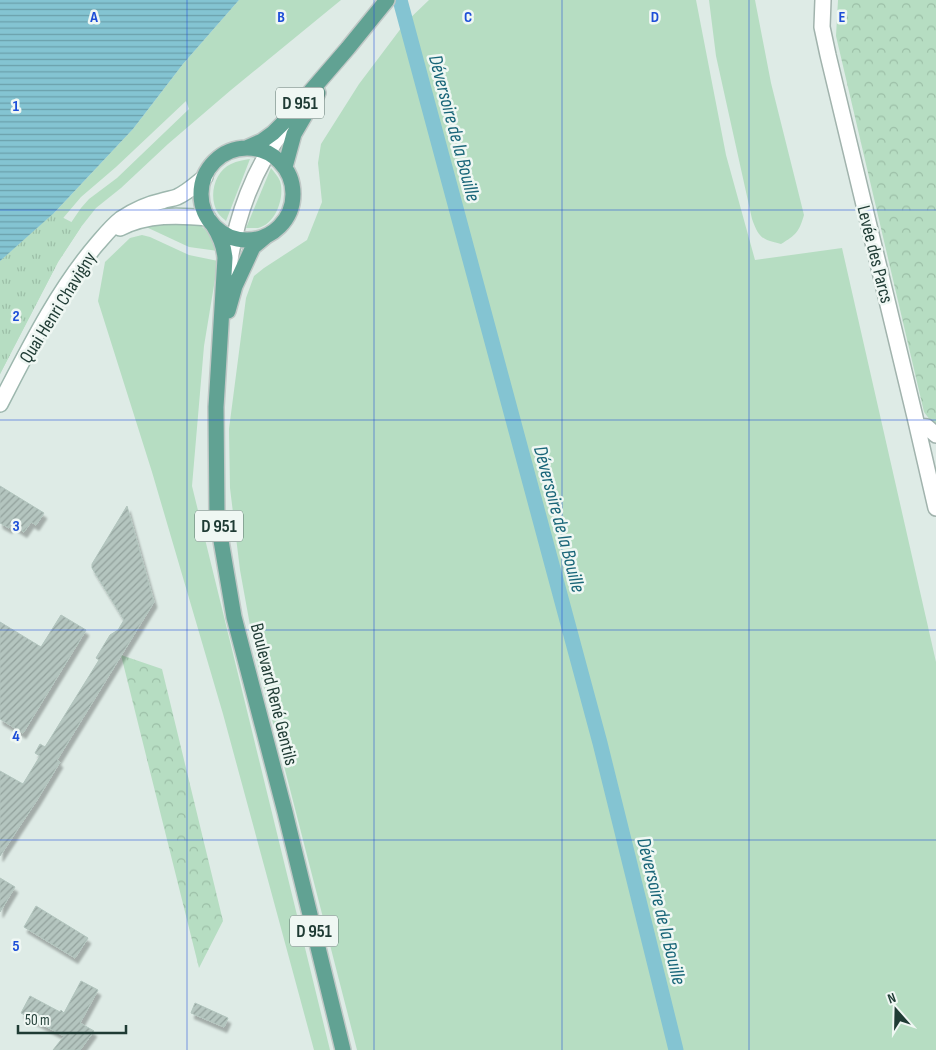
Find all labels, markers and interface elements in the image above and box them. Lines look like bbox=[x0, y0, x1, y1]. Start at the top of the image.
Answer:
text: A bbox=[89, 8, 98, 27]
text: B bbox=[277, 8, 285, 27]
text: C bbox=[464, 8, 472, 27]
text: D bbox=[651, 8, 659, 27]
text: E bbox=[839, 8, 846, 27]
water label: Déversoire de la Bouille bbox=[423, 52, 485, 204]
road number: D 951 bbox=[276, 88, 324, 119]
text: 1 bbox=[13, 97, 20, 116]
street label: Levée des Parcs bbox=[851, 203, 898, 306]
street label: Quai Henri Chavigny bbox=[15, 247, 102, 368]
text: 2 bbox=[12, 307, 20, 326]
water label: Déversoire de la Bouille bbox=[528, 443, 590, 595]
road number: D 951 bbox=[195, 511, 243, 542]
text: 3 bbox=[12, 517, 20, 536]
street label: Boulevard René Gentils bbox=[245, 621, 302, 768]
text: 4 bbox=[12, 727, 20, 746]
water label: Déversoire de la Bouille bbox=[631, 835, 691, 987]
road number: D 951 bbox=[290, 916, 338, 946]
text: 5 bbox=[12, 937, 20, 956]
north arrow bbox=[871, 985, 921, 1035]
text: N bbox=[885, 989, 898, 1008]
scale bar bbox=[18, 1002, 125, 1034]
text: 50 m bbox=[25, 1011, 50, 1030]

